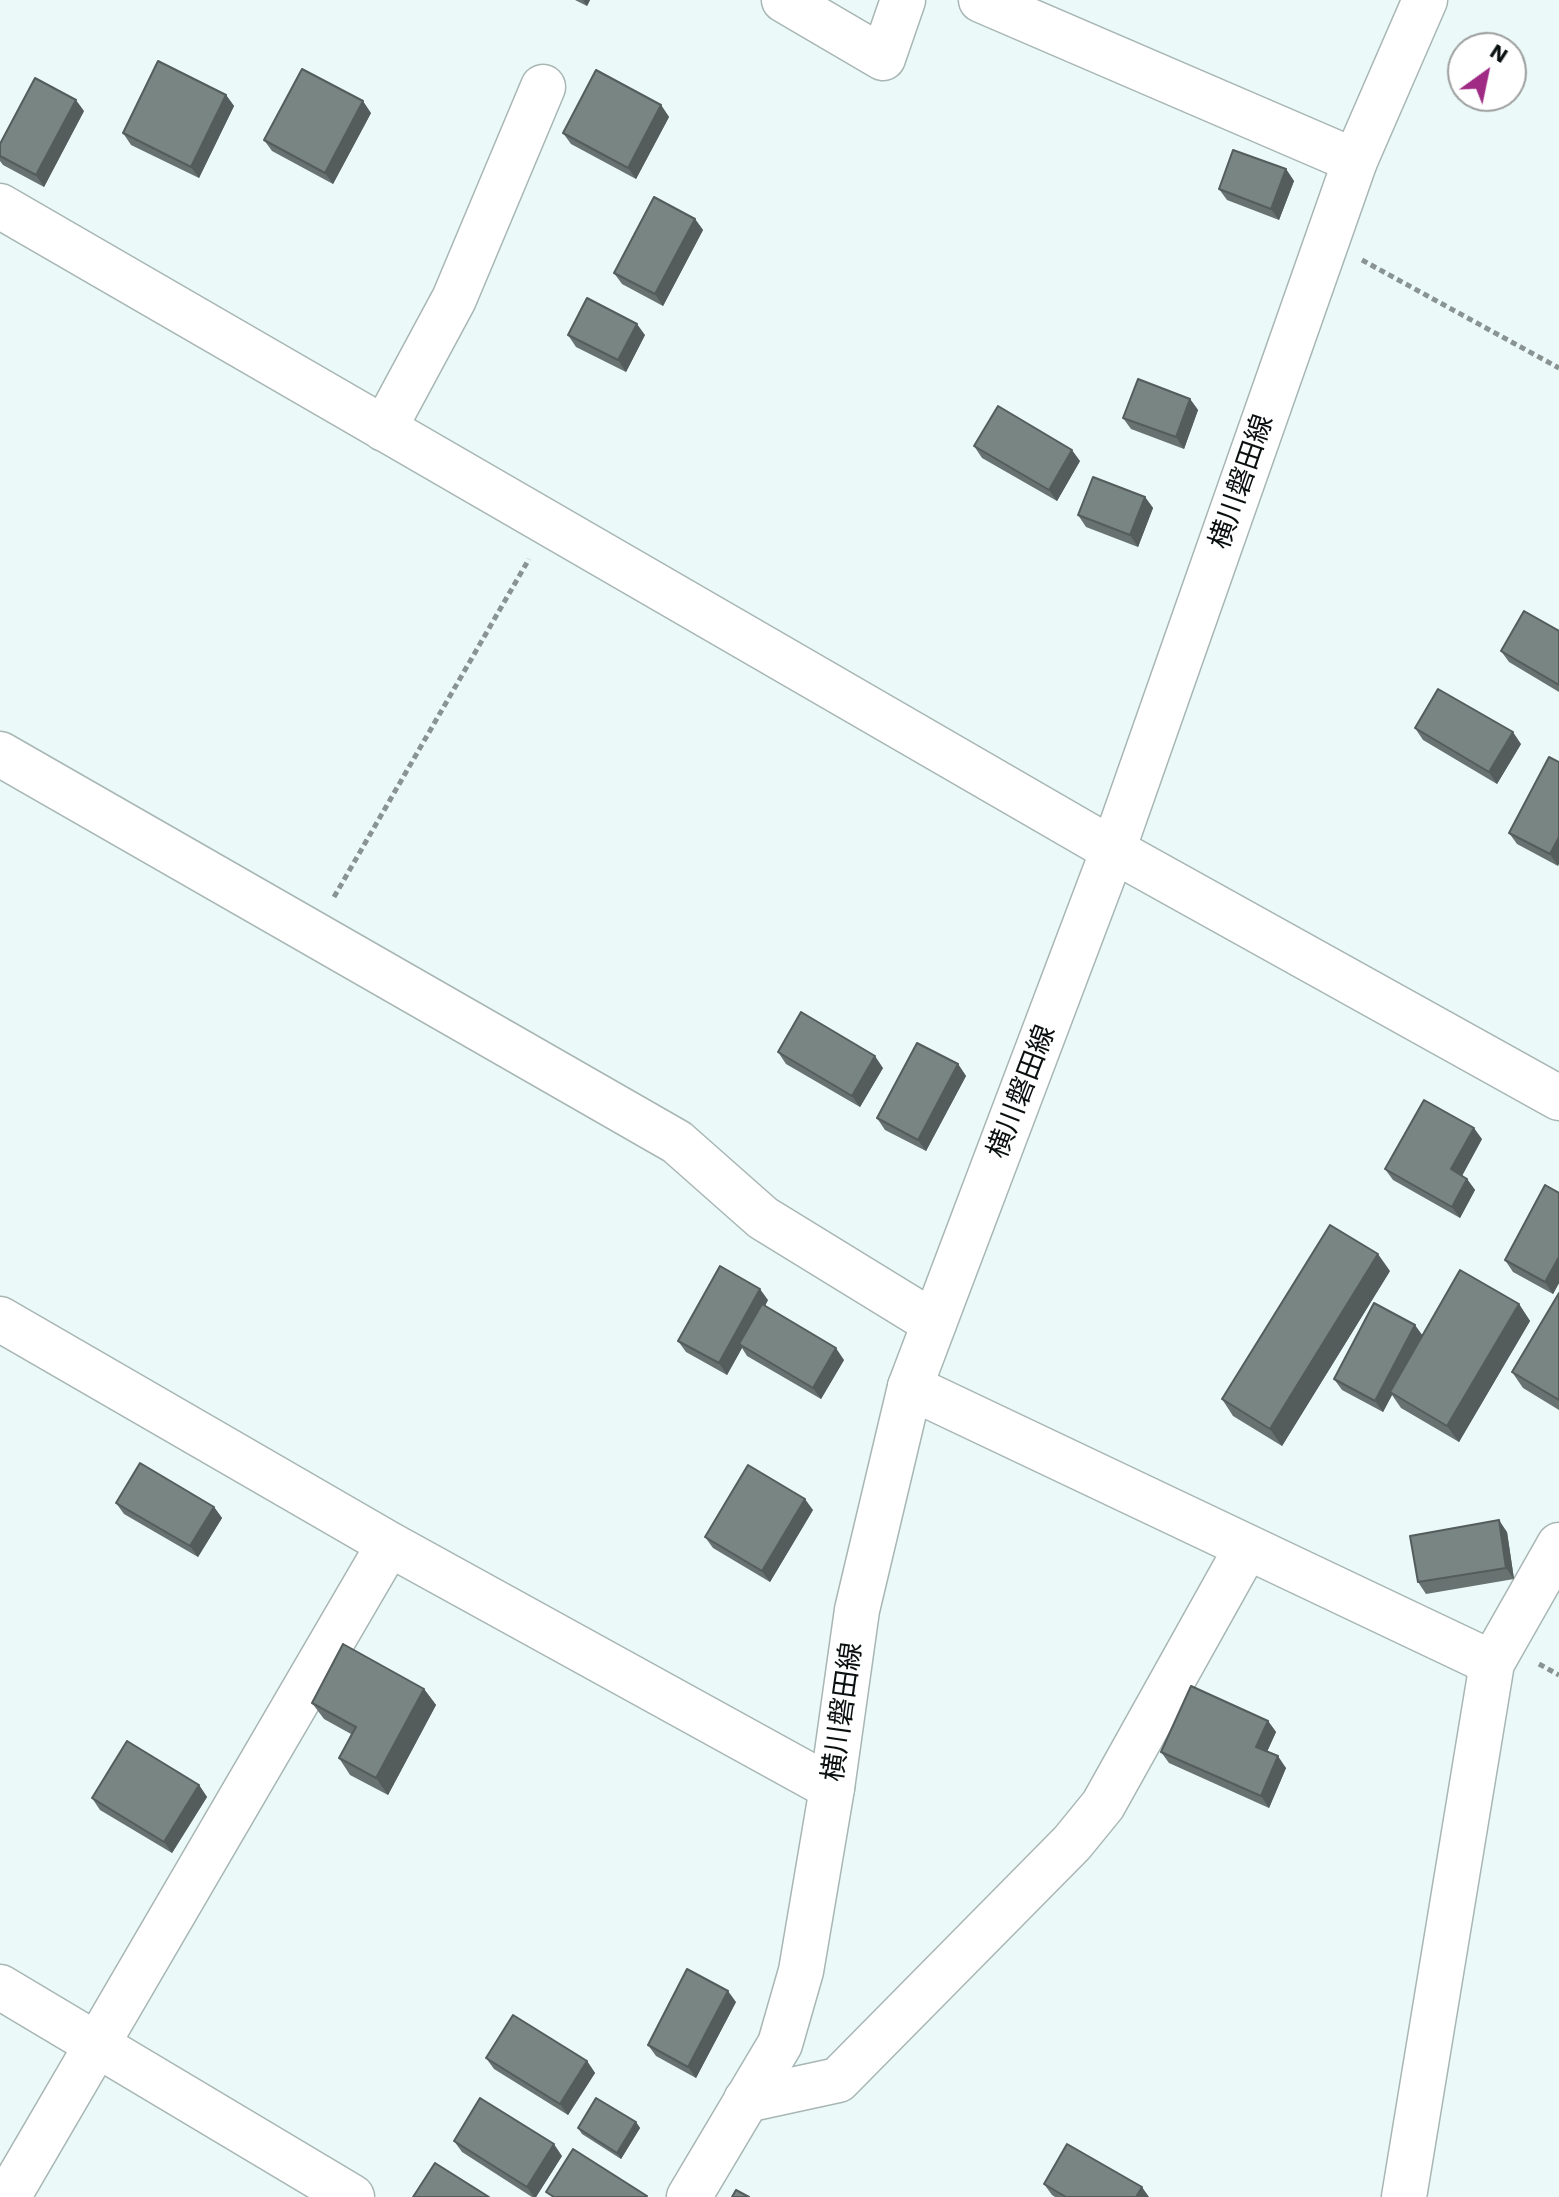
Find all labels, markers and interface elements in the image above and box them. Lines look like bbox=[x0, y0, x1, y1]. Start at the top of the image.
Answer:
north arrow bbox=[1447, 32, 1527, 112]
text: N bbox=[1486, 38, 1513, 68]
street label: 横川磐田線 bbox=[1203, 410, 1281, 554]
street label: 横川磐田線 bbox=[981, 1021, 1063, 1163]
street label: 横川磐田線 bbox=[817, 1640, 869, 1784]

